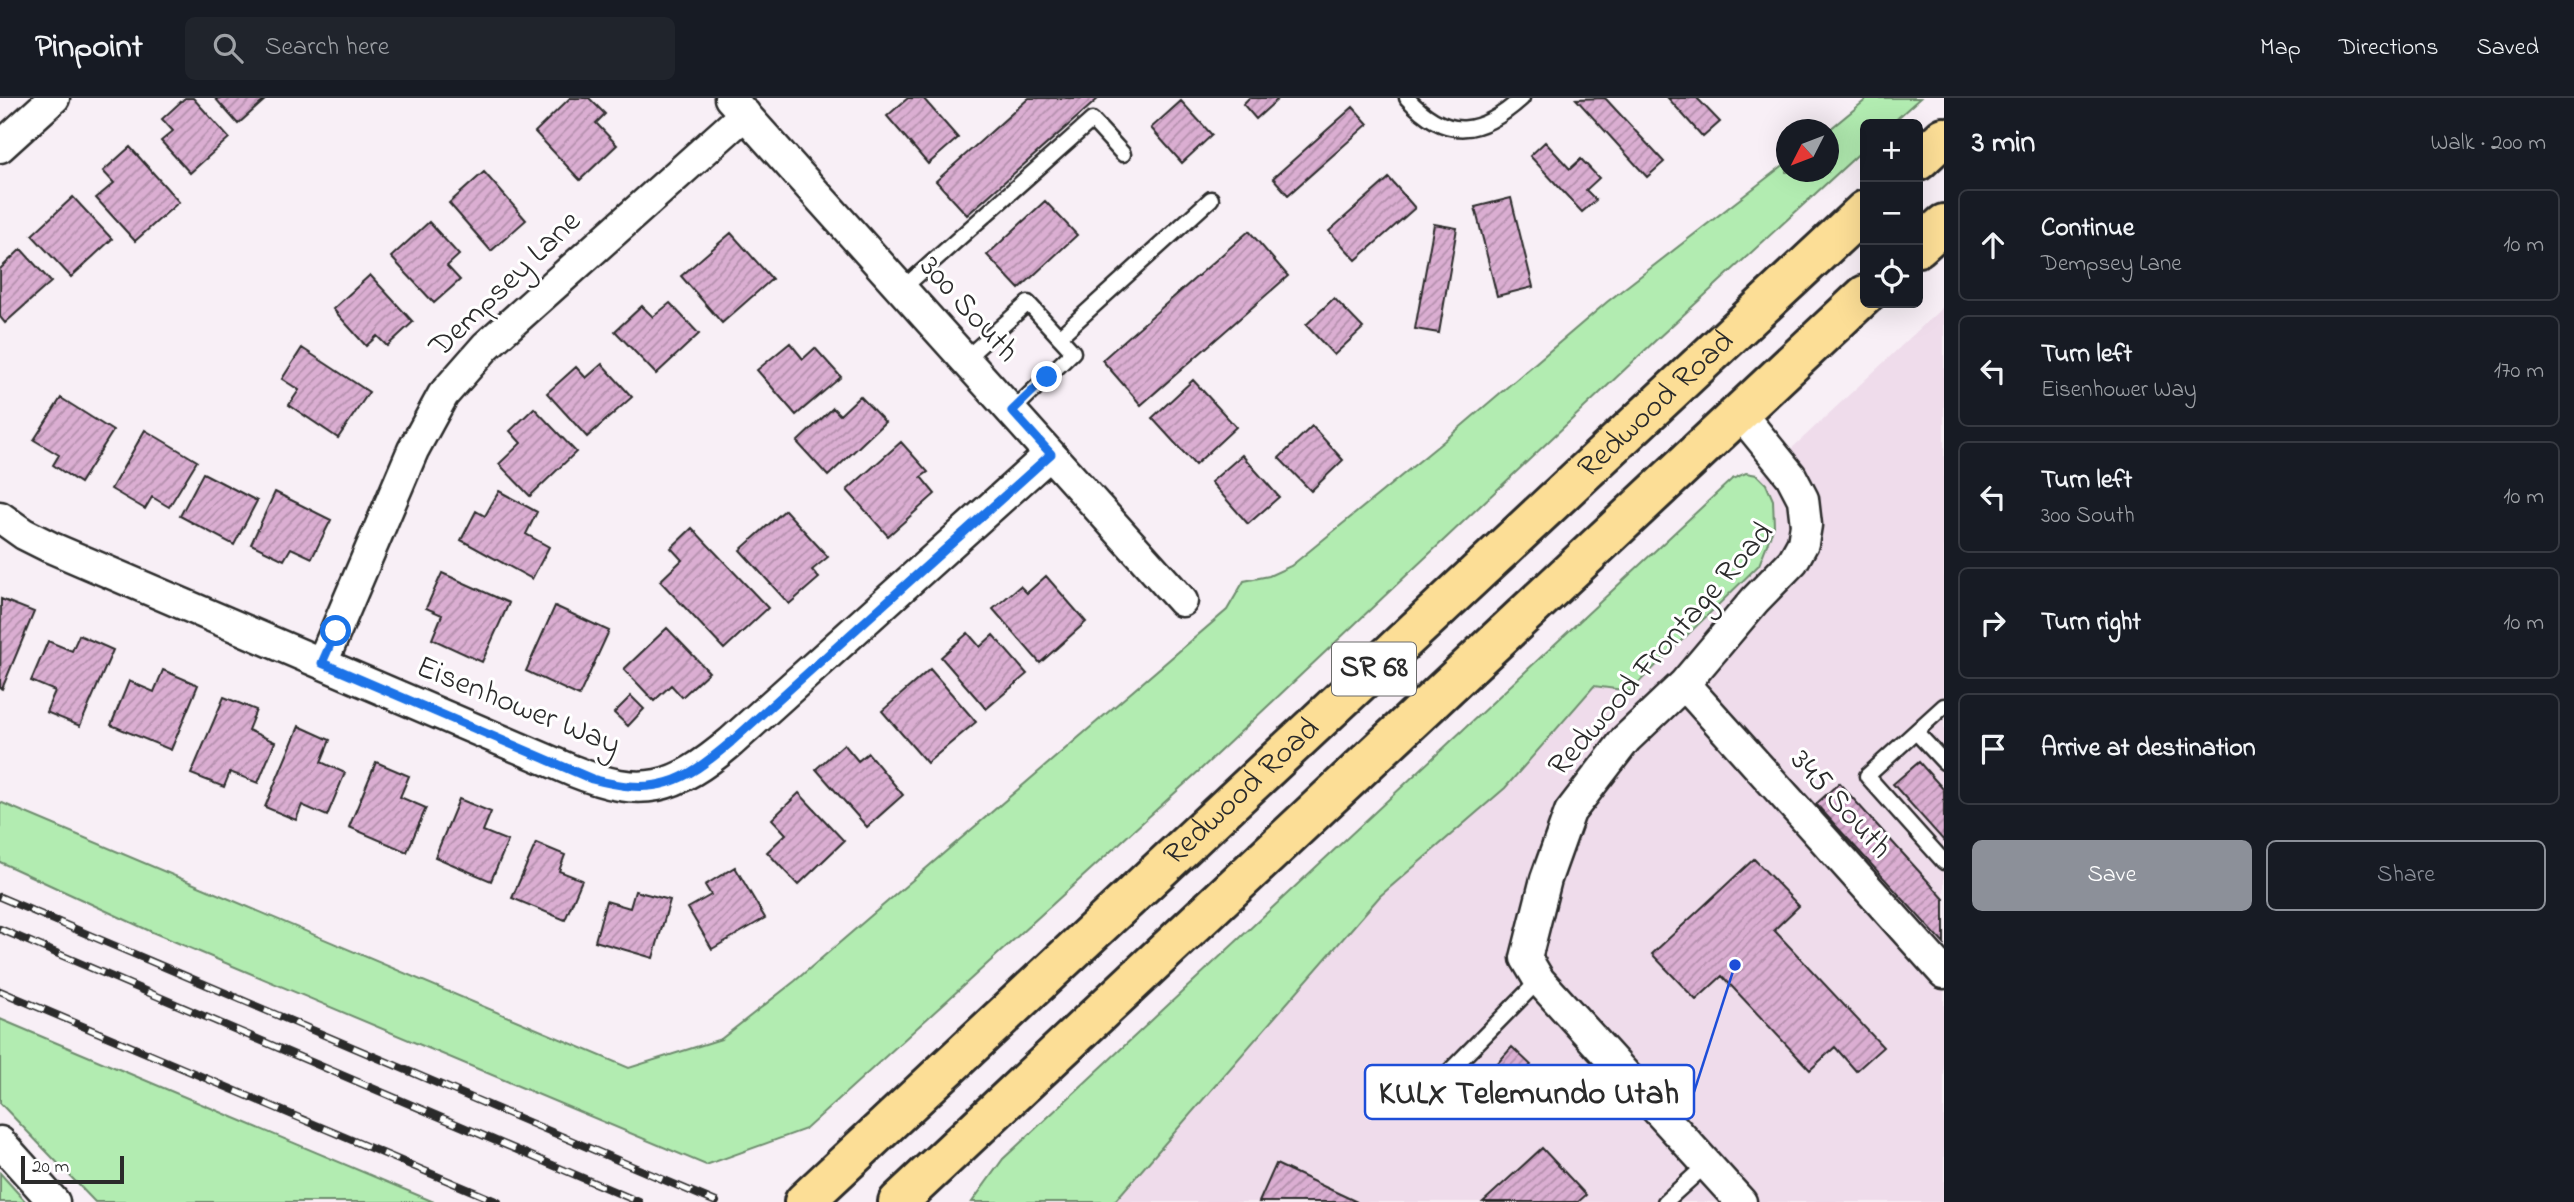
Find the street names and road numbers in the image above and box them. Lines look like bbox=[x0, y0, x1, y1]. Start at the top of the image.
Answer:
street label: Dempsey Lane bbox=[419, 200, 593, 371]
street label: 300 South bbox=[907, 246, 1029, 374]
street label: Redwood Road bbox=[1567, 320, 1745, 490]
street label: Redwood Frontage Road bbox=[1538, 512, 1786, 788]
road number: SR 68 bbox=[1332, 642, 1416, 696]
street label: Eisenhower Way bbox=[409, 645, 627, 769]
street label: Redwood Road bbox=[1153, 707, 1331, 878]
street label: 345 South bbox=[1778, 739, 1902, 871]

